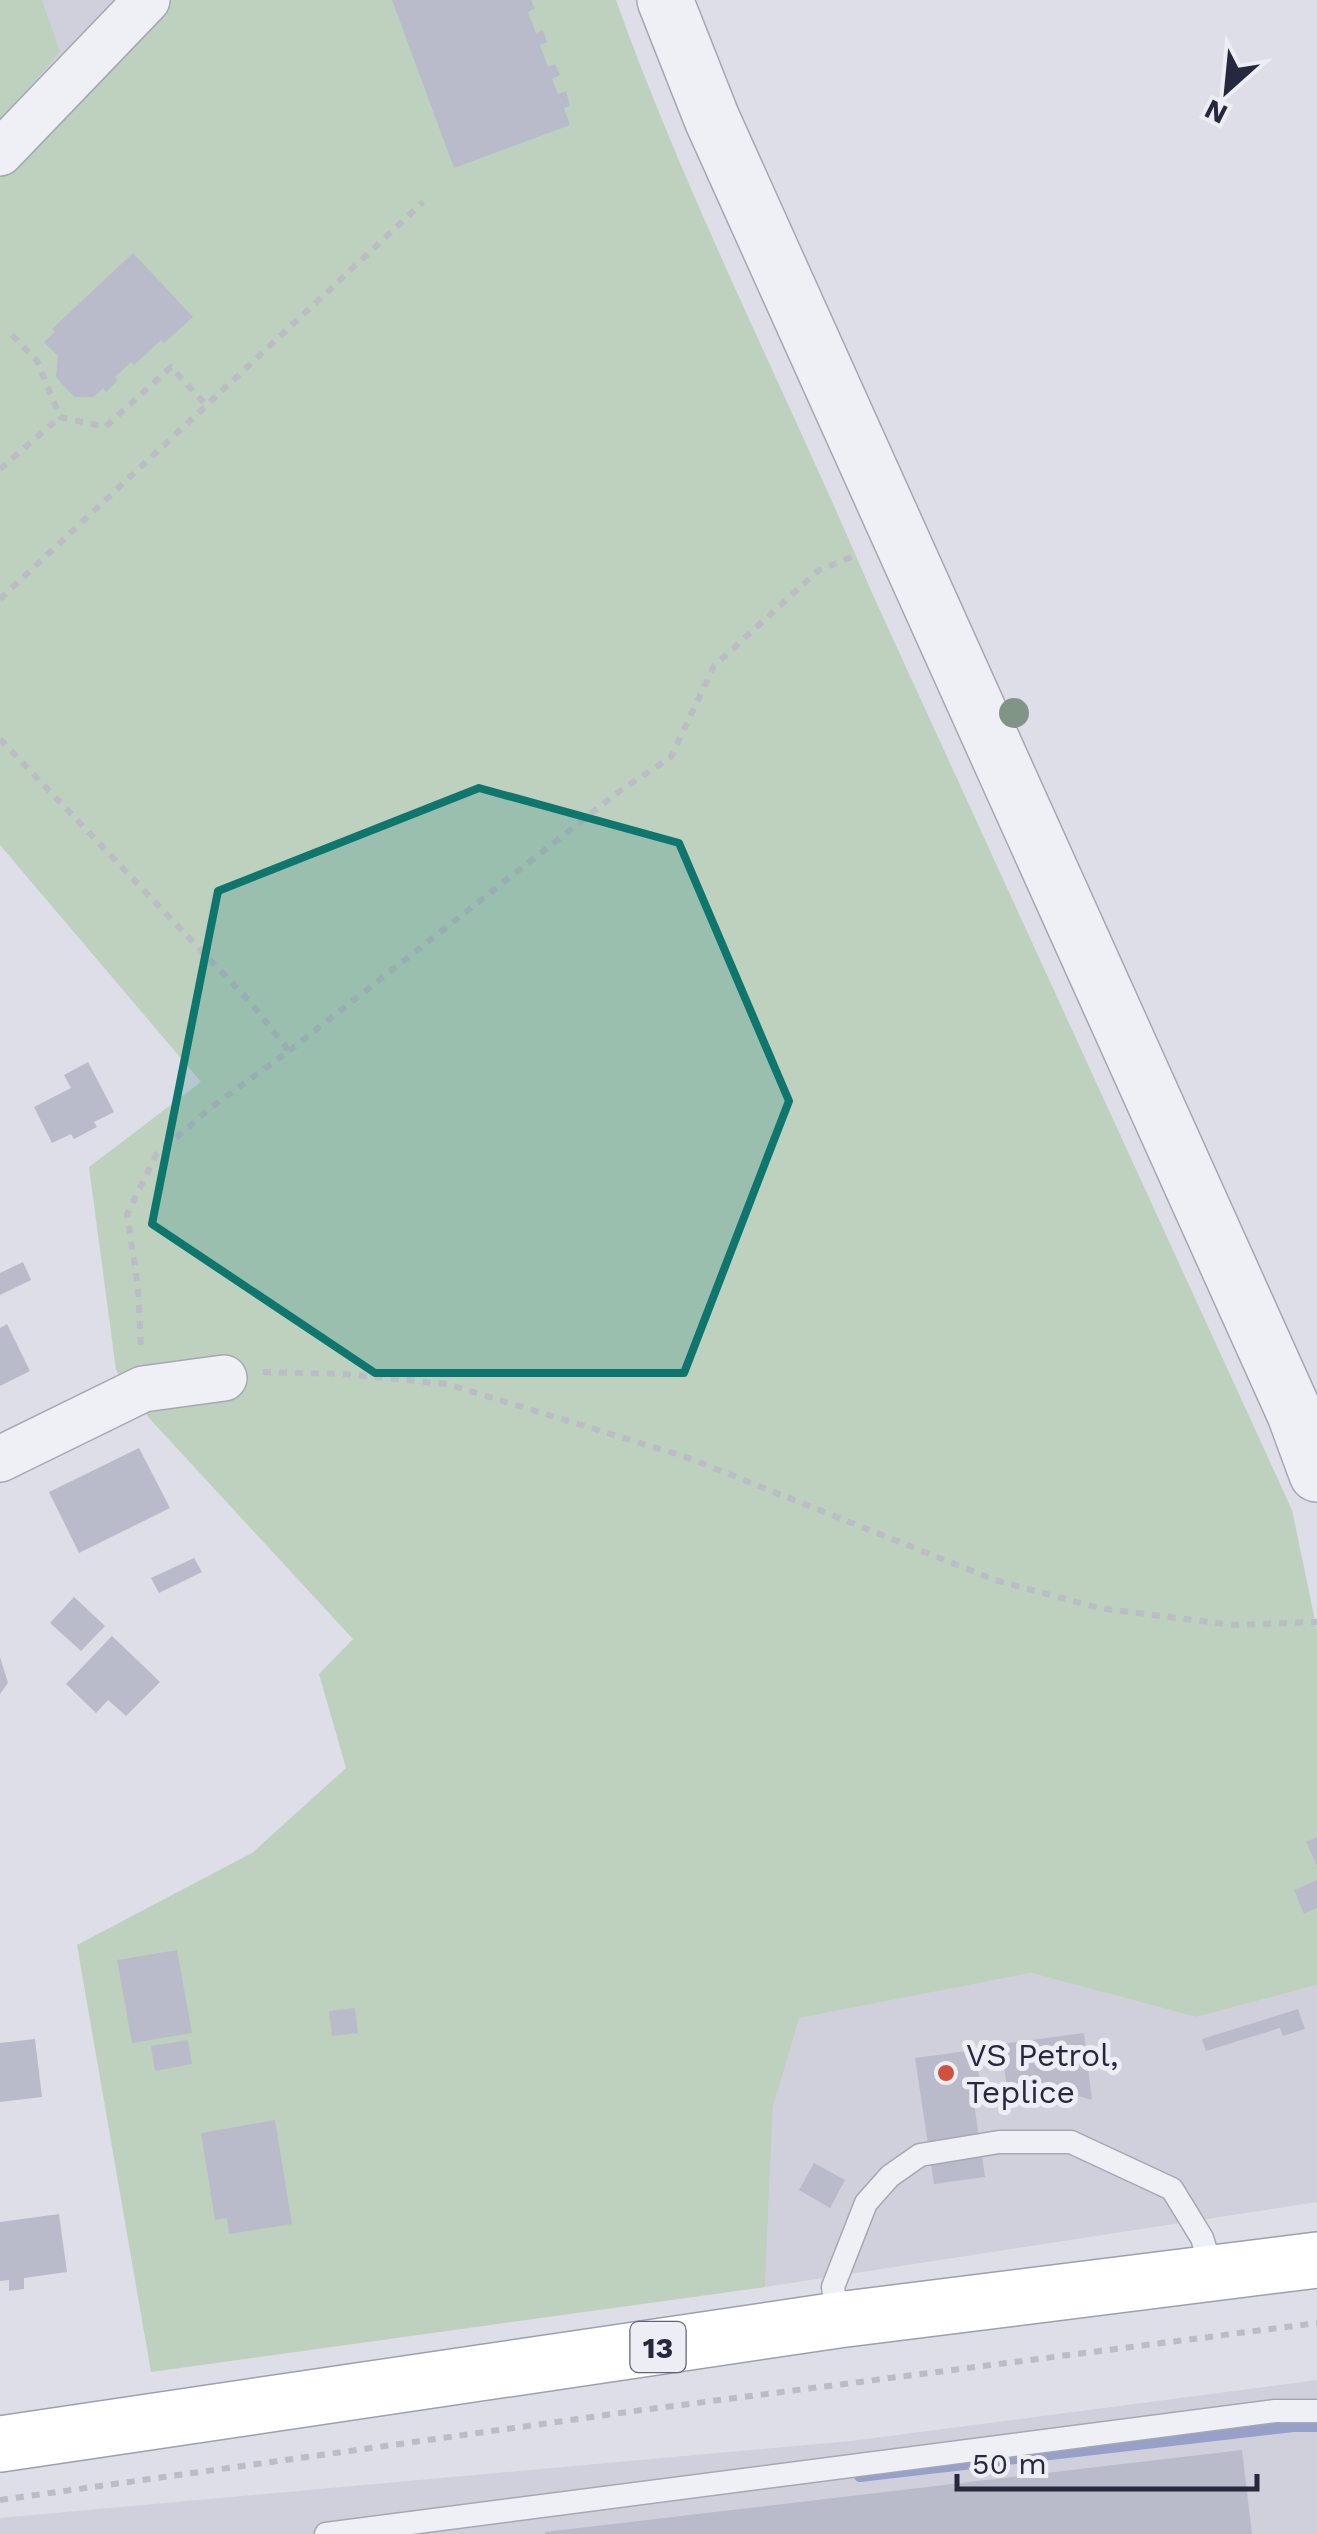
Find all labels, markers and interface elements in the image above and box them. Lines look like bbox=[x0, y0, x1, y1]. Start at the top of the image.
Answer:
north arrow bbox=[1177, 40, 1277, 140]
text: N bbox=[1199, 92, 1233, 131]
place label: VS Petrol, Teplice bbox=[966, 2036, 1118, 2111]
marker: VS Petrol, Teplice bbox=[935, 2062, 957, 2084]
road number: 13 bbox=[630, 2322, 686, 2372]
scale bar bbox=[957, 2429, 1257, 2491]
text: 50 m bbox=[972, 2446, 1047, 2481]

